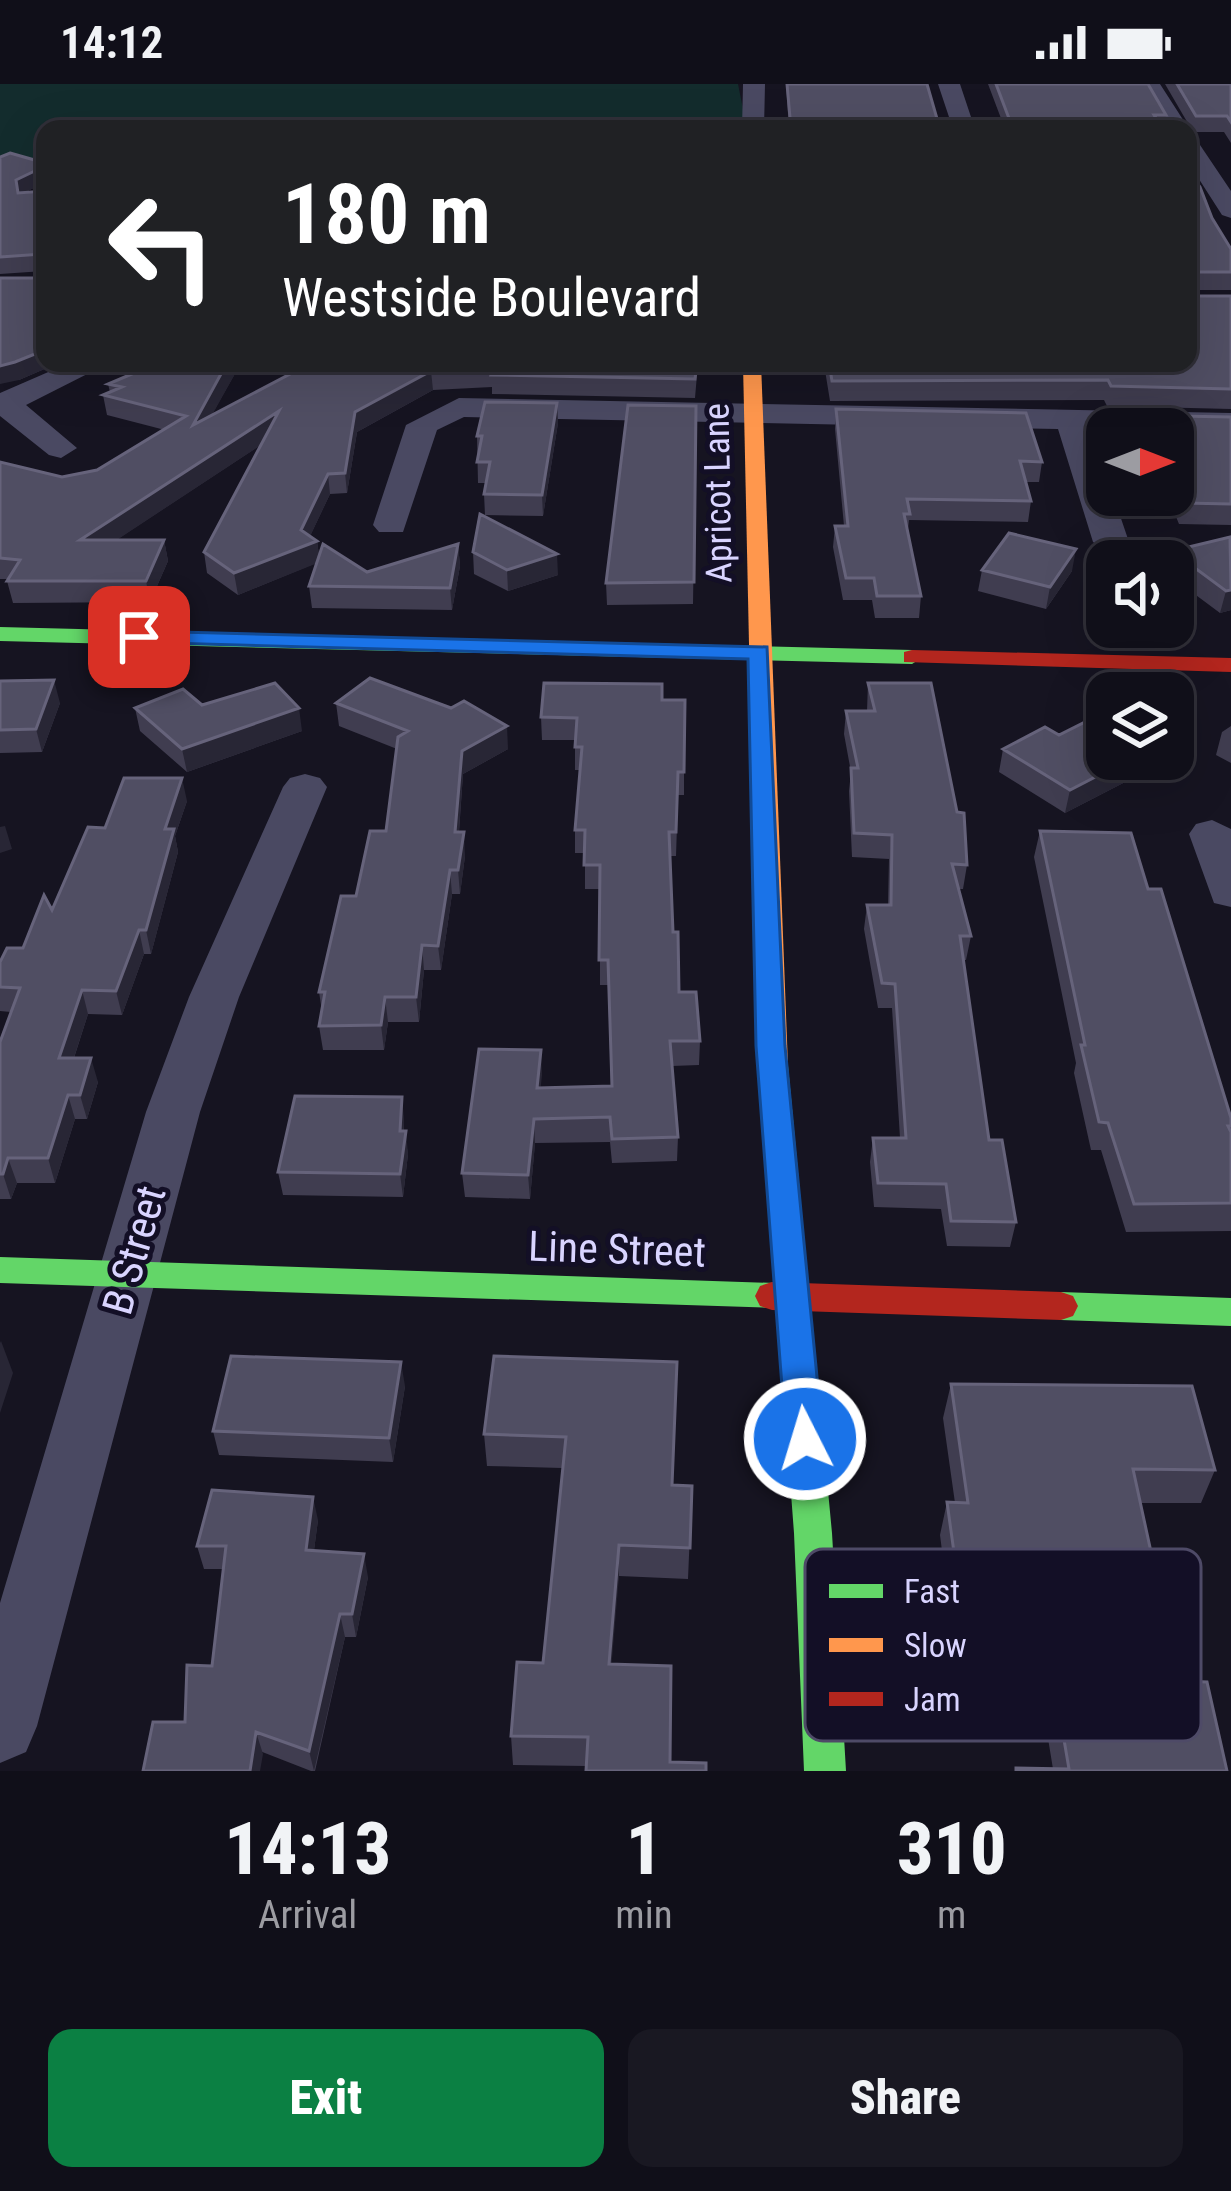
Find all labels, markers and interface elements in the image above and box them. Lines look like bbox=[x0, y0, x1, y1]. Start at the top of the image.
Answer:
text: 14:12 bbox=[60, 16, 163, 69]
text: 180 m bbox=[282, 165, 491, 264]
icon: left bbox=[84, 168, 240, 324]
text: Westside Boulevard bbox=[282, 266, 701, 329]
street label: Apricot Lane bbox=[695, 403, 741, 583]
north arrow bbox=[1086, 408, 1194, 516]
map controls bbox=[1086, 408, 1194, 780]
button: sound bbox=[1086, 540, 1194, 648]
pin bbox=[88, 586, 190, 688]
icon: arrive bbox=[106, 604, 172, 670]
button: layers bbox=[1086, 672, 1194, 780]
street label: B Street bbox=[92, 1180, 176, 1320]
street label: Line Street bbox=[527, 1221, 707, 1277]
position arrow bbox=[742, 1376, 868, 1502]
legend bbox=[805, 1549, 1201, 1741]
text: Fast bbox=[904, 1572, 960, 1611]
text: Slow bbox=[904, 1626, 967, 1665]
text: Jam bbox=[904, 1680, 961, 1719]
text: 14:13 bbox=[224, 1807, 391, 1892]
text: 1 bbox=[626, 1807, 662, 1892]
text: 310 bbox=[897, 1807, 1007, 1892]
text: Arrival bbox=[258, 1892, 357, 1938]
text: min bbox=[615, 1892, 673, 1938]
text: m bbox=[937, 1892, 966, 1938]
button: Exit bbox=[48, 2029, 604, 2167]
button: Share bbox=[628, 2029, 1183, 2167]

